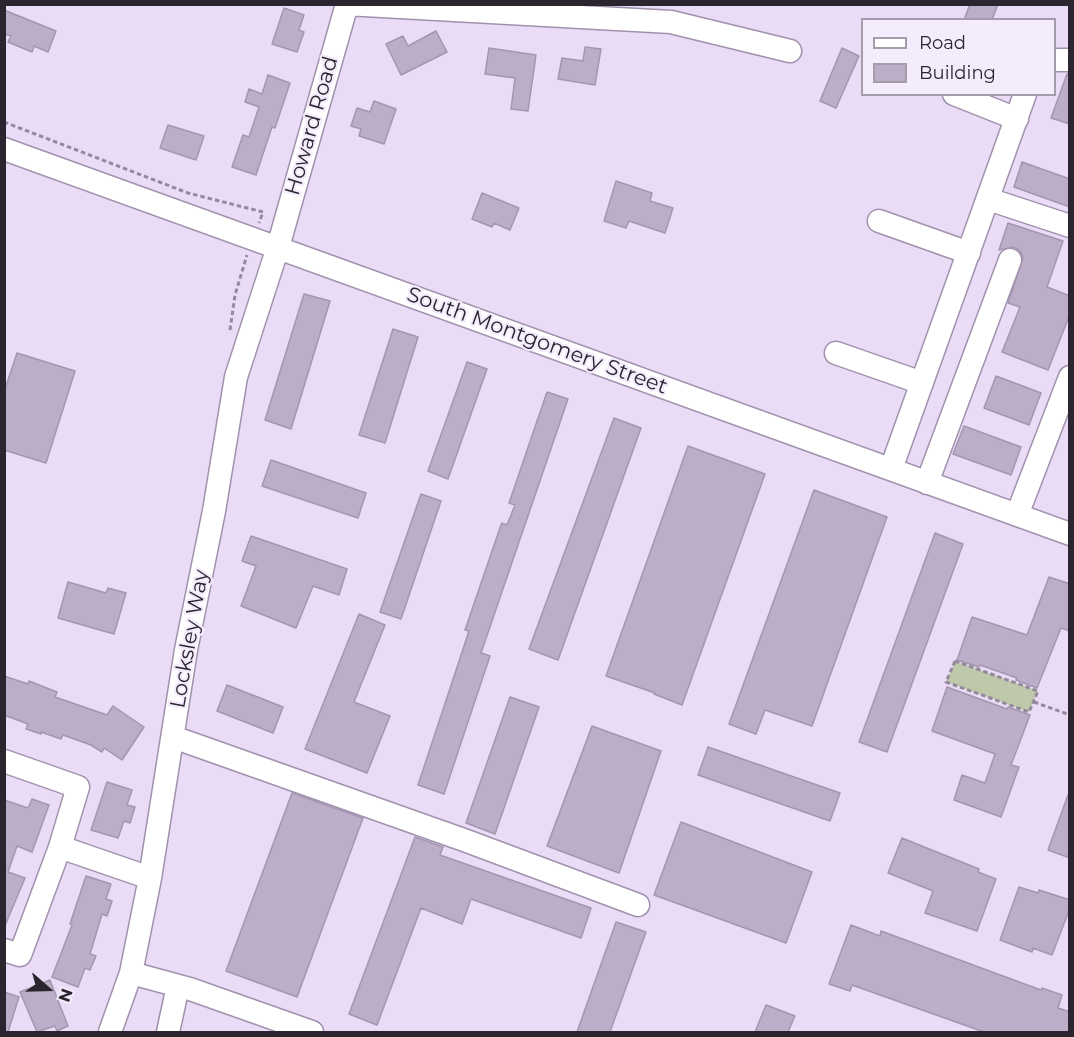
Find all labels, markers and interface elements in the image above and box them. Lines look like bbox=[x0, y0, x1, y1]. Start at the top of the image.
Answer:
legend bbox=[861, 18, 1056, 96]
text: Road bbox=[919, 32, 966, 54]
street label: Howard Road bbox=[280, 54, 344, 198]
text: Building bbox=[919, 62, 996, 84]
street label: South Montgomery Street bbox=[403, 282, 671, 400]
street label: Locksley Way bbox=[165, 568, 215, 710]
north arrow bbox=[18, 959, 78, 1019]
text: N bbox=[54, 986, 77, 1005]

